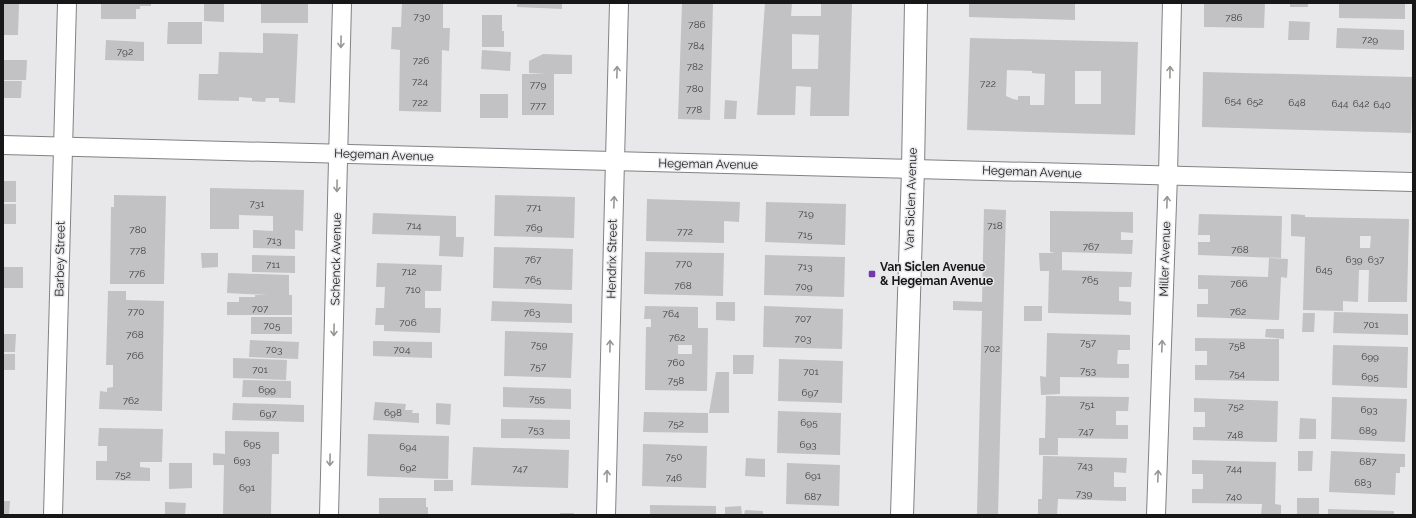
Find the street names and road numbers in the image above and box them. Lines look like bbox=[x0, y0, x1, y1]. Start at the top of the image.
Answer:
street label: Hegeman Avenue bbox=[334, 146, 434, 164]
street label: Van Siclen Avenue bbox=[902, 147, 920, 251]
street label: Hegeman Avenue bbox=[658, 156, 758, 172]
street label: Hegeman Avenue bbox=[982, 163, 1082, 181]
street label: Schenck Avenue bbox=[328, 213, 344, 305]
street label: Hendrix Street bbox=[604, 219, 620, 299]
street label: Barbey Street bbox=[52, 221, 68, 297]
street label: Miller Avenue bbox=[1157, 221, 1173, 297]

